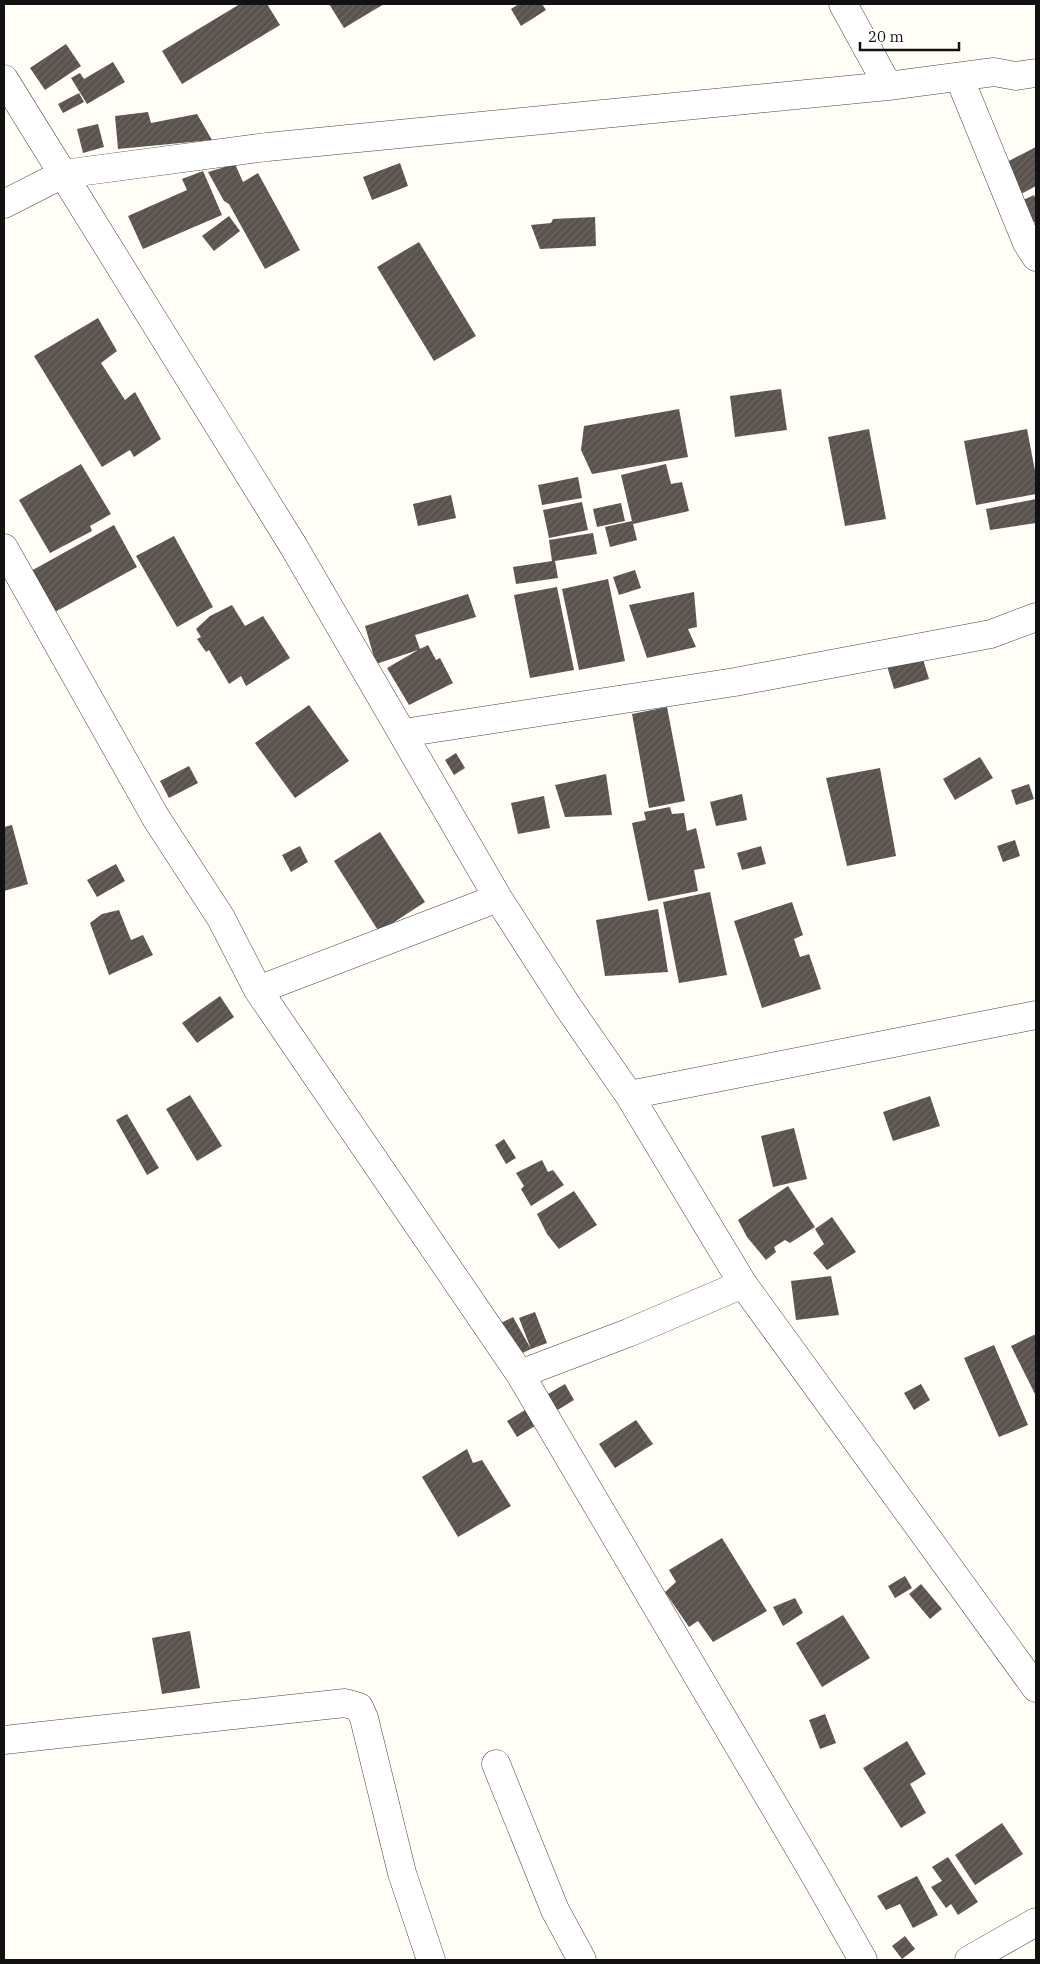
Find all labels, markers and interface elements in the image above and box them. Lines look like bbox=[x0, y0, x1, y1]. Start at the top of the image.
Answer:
scale bar bbox=[860, 20, 959, 52]
text: 20 m bbox=[868, 27, 904, 46]

